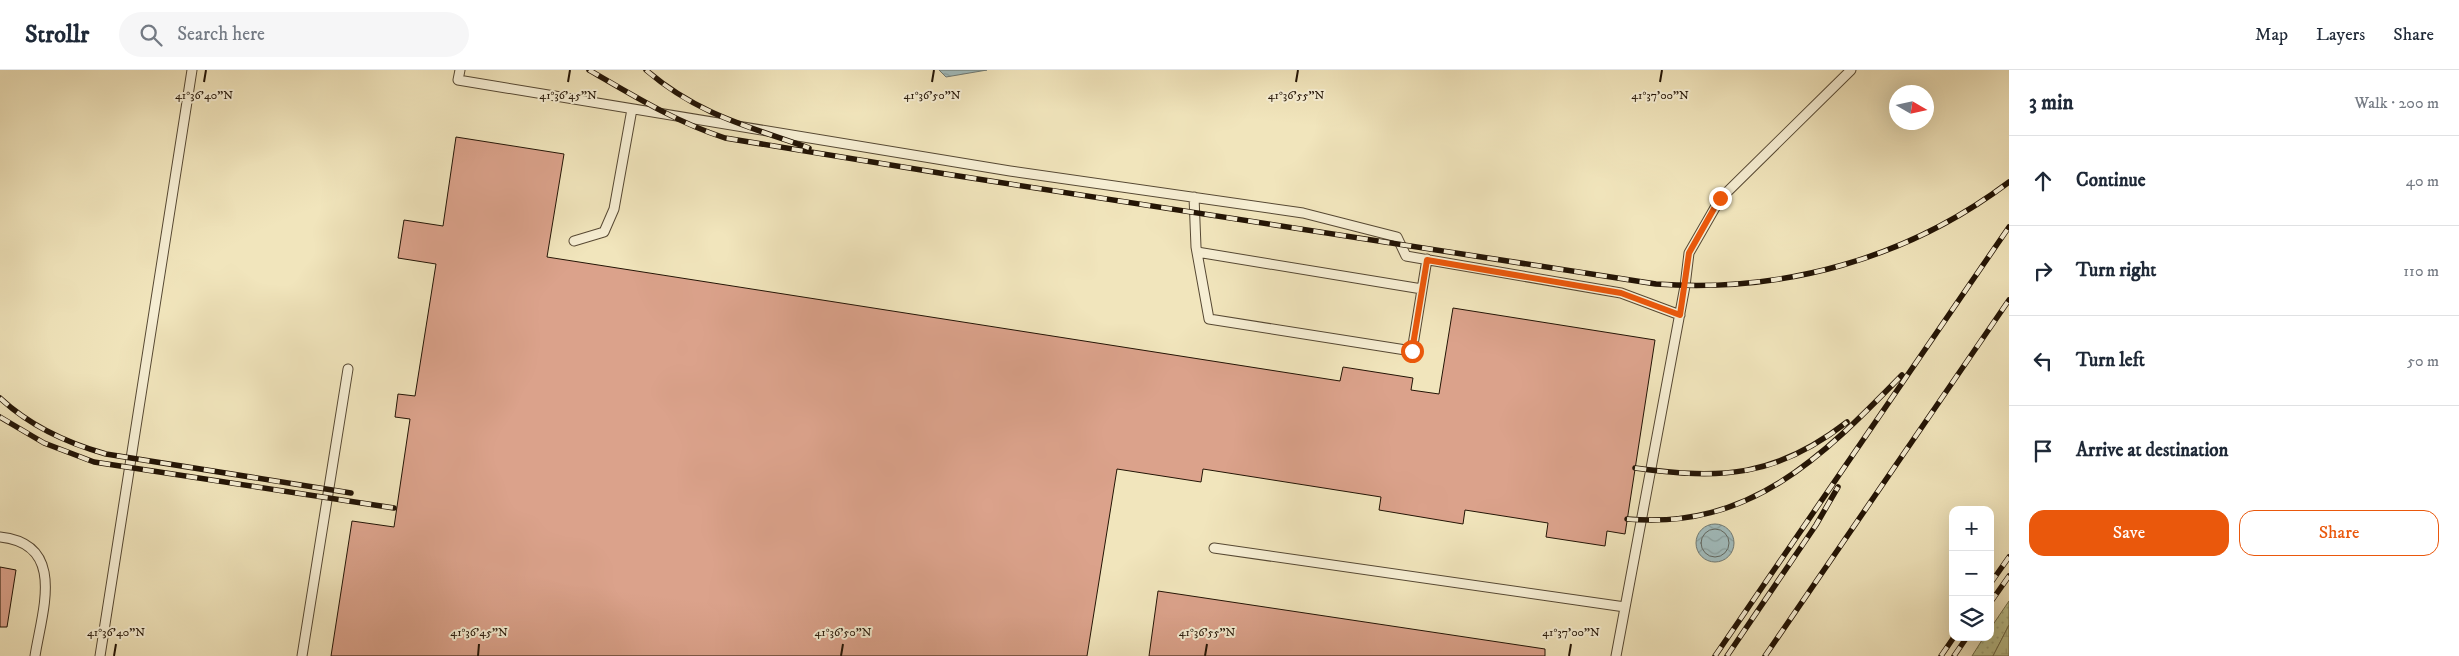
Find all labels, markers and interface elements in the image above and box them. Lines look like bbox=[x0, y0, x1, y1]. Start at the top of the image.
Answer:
search box bbox=[119, 12, 469, 57]
text: Strollr bbox=[25, 20, 89, 50]
icon: search bbox=[137, 21, 165, 49]
text: Search here bbox=[177, 23, 265, 46]
text: Map bbox=[2255, 24, 2288, 46]
text: Layers bbox=[2316, 24, 2365, 46]
text: Share bbox=[2393, 24, 2434, 46]
north arrow bbox=[1889, 85, 1934, 130]
text: 41°36'40"N bbox=[175, 88, 233, 103]
text: 41°36'45"N bbox=[539, 88, 597, 103]
text: 41°36'50"N bbox=[903, 88, 961, 103]
text: 41°36'55"N bbox=[1268, 88, 1324, 103]
text: 41°37'00"N bbox=[1631, 88, 1689, 103]
text: 3 min bbox=[2029, 90, 2074, 116]
text: Walk · 200 m bbox=[2355, 93, 2439, 113]
icon: ahead bbox=[2029, 167, 2057, 195]
text: Continue bbox=[2076, 169, 2146, 192]
text: 40 m bbox=[2406, 171, 2439, 191]
route end bbox=[1709, 187, 1732, 210]
icon: right bbox=[2029, 257, 2057, 285]
text: Turn right bbox=[2076, 259, 2156, 282]
text: 110 m bbox=[2403, 261, 2439, 281]
route start bbox=[1401, 340, 1424, 363]
icon: left bbox=[2029, 347, 2057, 375]
text: Turn left bbox=[2076, 349, 2145, 372]
text: 50 m bbox=[2407, 351, 2439, 371]
icon: arrive bbox=[2029, 437, 2057, 465]
text: Arrive at destination bbox=[2076, 439, 2228, 462]
map controls bbox=[1949, 506, 1994, 641]
button: + bbox=[1949, 506, 1994, 551]
button: Save bbox=[2029, 510, 2229, 556]
button: Share bbox=[2239, 510, 2439, 556]
button: − bbox=[1949, 551, 1994, 596]
button: layers bbox=[1949, 596, 1994, 641]
text: 41°36'40"N bbox=[87, 625, 145, 640]
text: 41°36'45"N bbox=[450, 625, 508, 640]
text: 41°36'50"N bbox=[814, 625, 872, 640]
text: 41°36'55"N bbox=[1179, 625, 1235, 640]
text: 41°37'00"N bbox=[1542, 625, 1600, 640]

